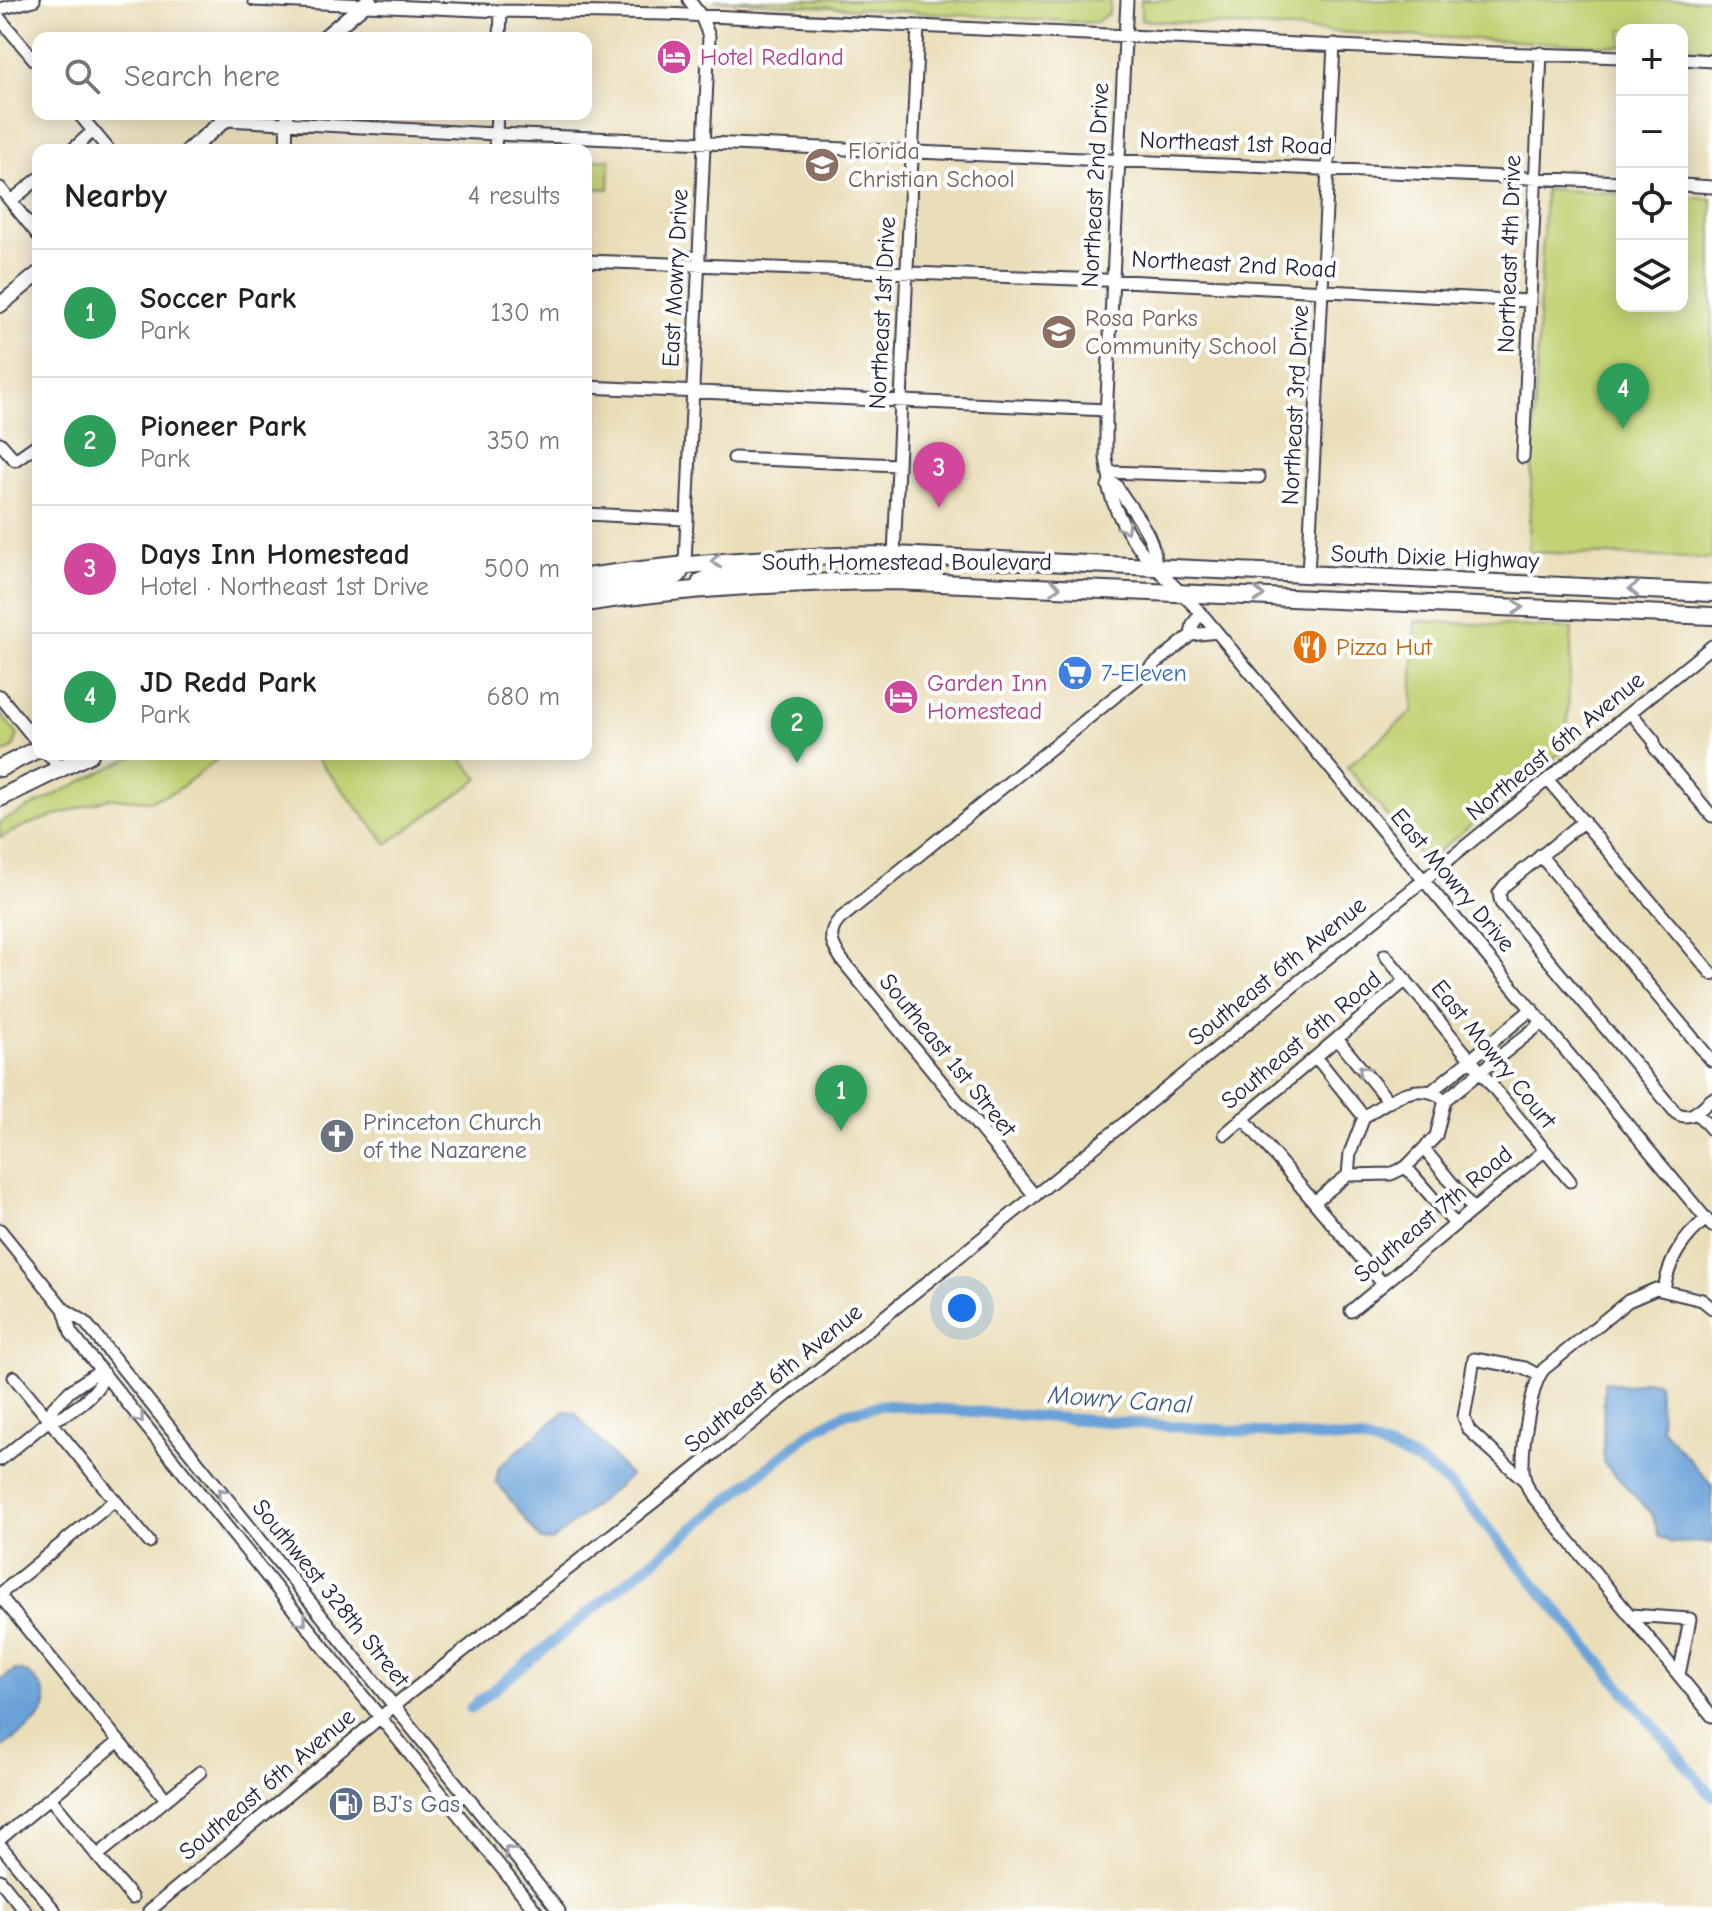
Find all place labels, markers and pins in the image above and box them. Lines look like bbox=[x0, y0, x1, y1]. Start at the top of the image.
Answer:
hotel icon: Hotel Redland bbox=[655, 38, 693, 76]
place label: Hotel Redland bbox=[700, 43, 844, 71]
place label: Florida Christian School bbox=[848, 137, 1015, 193]
school or university icon: Florida Christian School bbox=[803, 146, 841, 184]
place label: Rosa Parks Community School bbox=[1085, 304, 1277, 360]
school or university icon: Rosa Parks Community School bbox=[1040, 313, 1078, 351]
pin: 4 bbox=[1597, 363, 1649, 429]
pin: 3 bbox=[913, 442, 965, 508]
restaurant icon: Pizza Hut bbox=[1291, 628, 1329, 666]
place label: Pizza Hut bbox=[1336, 633, 1433, 661]
supermarket icon: 7-Eleven bbox=[1056, 654, 1094, 692]
place label: 7-Eleven bbox=[1101, 659, 1187, 687]
place label: Garden Inn Homestead bbox=[927, 669, 1047, 725]
hotel icon: Garden Inn Homestead bbox=[882, 678, 920, 716]
pin: 2 bbox=[771, 697, 823, 763]
pin: 1 bbox=[815, 1065, 867, 1131]
place label: Princeton Church of the Nazarene bbox=[363, 1108, 542, 1164]
church icon: Princeton Church of the Nazarene bbox=[318, 1117, 356, 1155]
fuel station icon: BJ's Gas bbox=[327, 1785, 365, 1823]
place label: BJ's Gas bbox=[372, 1790, 460, 1818]

